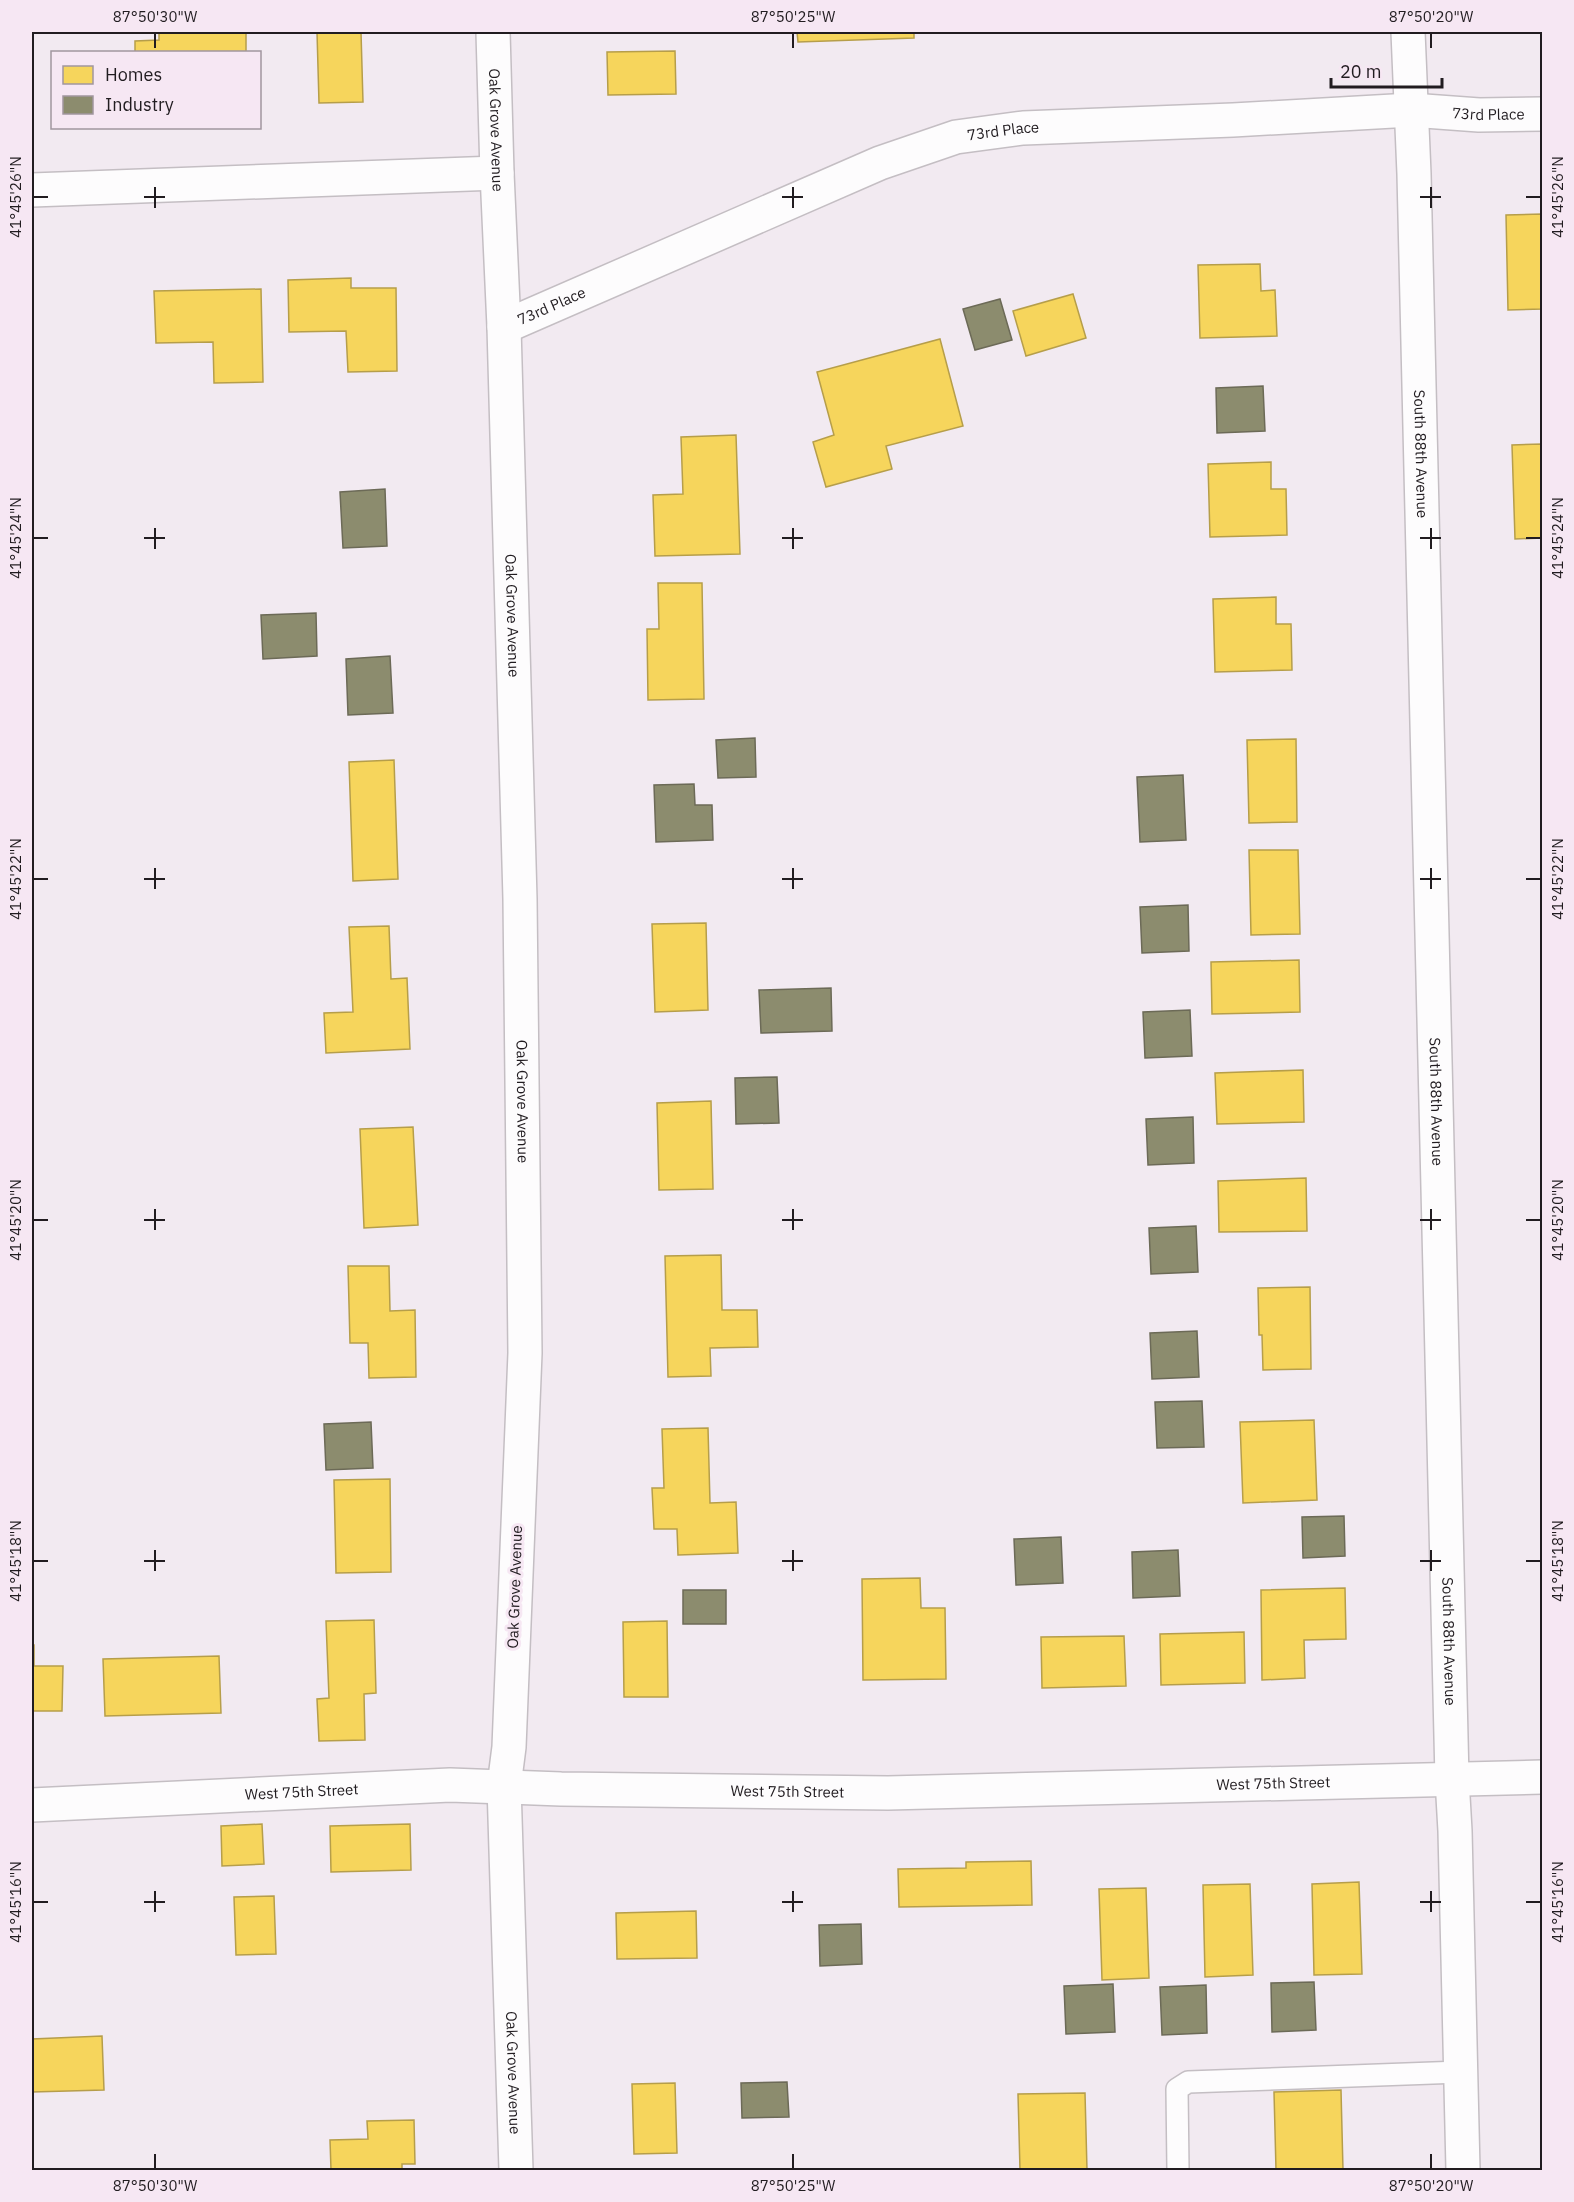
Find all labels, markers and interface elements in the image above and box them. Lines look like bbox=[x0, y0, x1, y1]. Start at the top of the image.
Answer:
text: 87°50'30"W bbox=[113, 7, 198, 26]
text: 87°50'25"W bbox=[751, 7, 836, 26]
text: 87°50'20"W bbox=[1389, 7, 1474, 26]
legend bbox=[51, 51, 261, 129]
scale bar bbox=[1331, 51, 1442, 89]
text: 20 m bbox=[1340, 60, 1382, 83]
text: Homes bbox=[105, 63, 162, 86]
street label: Oak Grove Avenue bbox=[485, 68, 508, 192]
text: Industry bbox=[105, 93, 174, 116]
street label: 73rd Place bbox=[1451, 103, 1525, 124]
street label: 73rd Place bbox=[966, 117, 1040, 144]
text: 41°45'26"N bbox=[6, 156, 25, 238]
text: 41°45'26"N bbox=[1548, 156, 1567, 238]
street label: 73rd Place bbox=[514, 283, 589, 329]
street label: South 88th Avenue bbox=[1410, 389, 1432, 518]
text: 41°45'24"N bbox=[6, 497, 25, 579]
text: 41°45'24"N bbox=[1548, 497, 1567, 579]
street label: Oak Grove Avenue bbox=[501, 554, 524, 678]
text: 41°45'22"N bbox=[6, 838, 25, 920]
text: 41°45'22"N bbox=[1548, 838, 1567, 920]
street label: South 88th Avenue bbox=[1425, 1037, 1447, 1166]
street label: Oak Grove Avenue bbox=[513, 1040, 533, 1163]
text: 41°45'20"N bbox=[6, 1179, 25, 1261]
text: 41°45'20"N bbox=[1548, 1179, 1567, 1261]
text: 41°45'18"N bbox=[6, 1520, 25, 1602]
text: 41°45'18"N bbox=[1548, 1520, 1567, 1602]
street label: Oak Grove Avenue bbox=[503, 1525, 526, 1649]
street label: South 88th Avenue bbox=[1438, 1577, 1460, 1706]
street label: West 75th Street bbox=[1216, 1772, 1330, 1794]
street label: West 75th Street bbox=[244, 1779, 359, 1804]
street label: West 75th Street bbox=[730, 1781, 845, 1801]
text: 41°45'16"N bbox=[6, 1861, 25, 1943]
text: 41°45'16"N bbox=[1548, 1861, 1567, 1943]
street label: Oak Grove Avenue bbox=[502, 2011, 525, 2135]
text: 87°50'30"W bbox=[113, 2176, 198, 2195]
text: 87°50'25"W bbox=[751, 2176, 836, 2195]
text: 87°50'20"W bbox=[1389, 2176, 1474, 2195]

